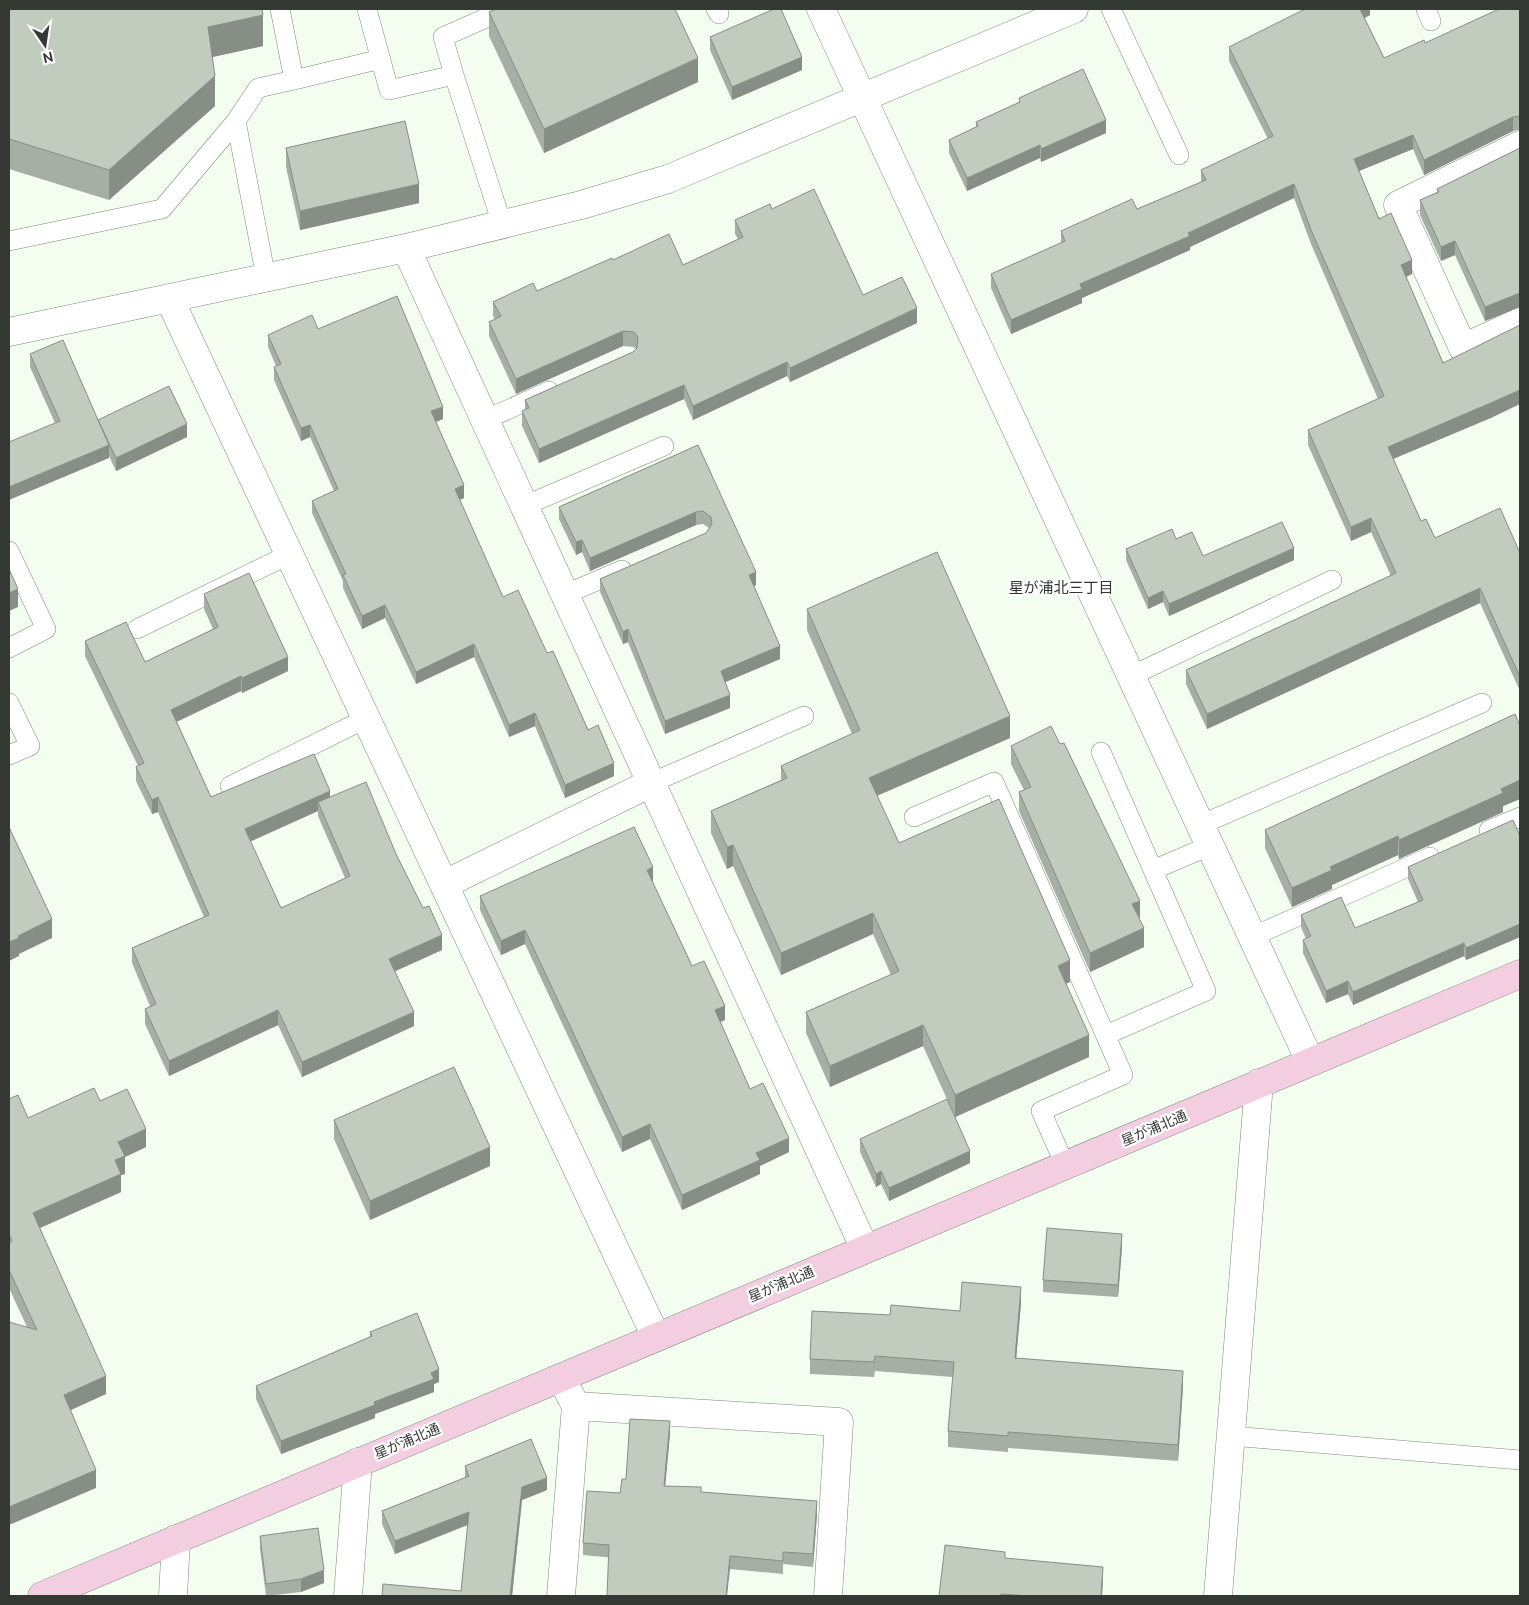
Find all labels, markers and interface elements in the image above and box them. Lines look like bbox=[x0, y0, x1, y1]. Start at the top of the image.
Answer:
north arrow bbox=[20, 20, 70, 70]
text: N bbox=[41, 49, 55, 67]
district label: 星が浦北三丁目 bbox=[1008, 579, 1114, 596]
street label: 星が浦北通 bbox=[1119, 1107, 1189, 1149]
street label: 星が浦北通 bbox=[746, 1263, 816, 1305]
street label: 星が浦北通 bbox=[372, 1420, 442, 1462]

